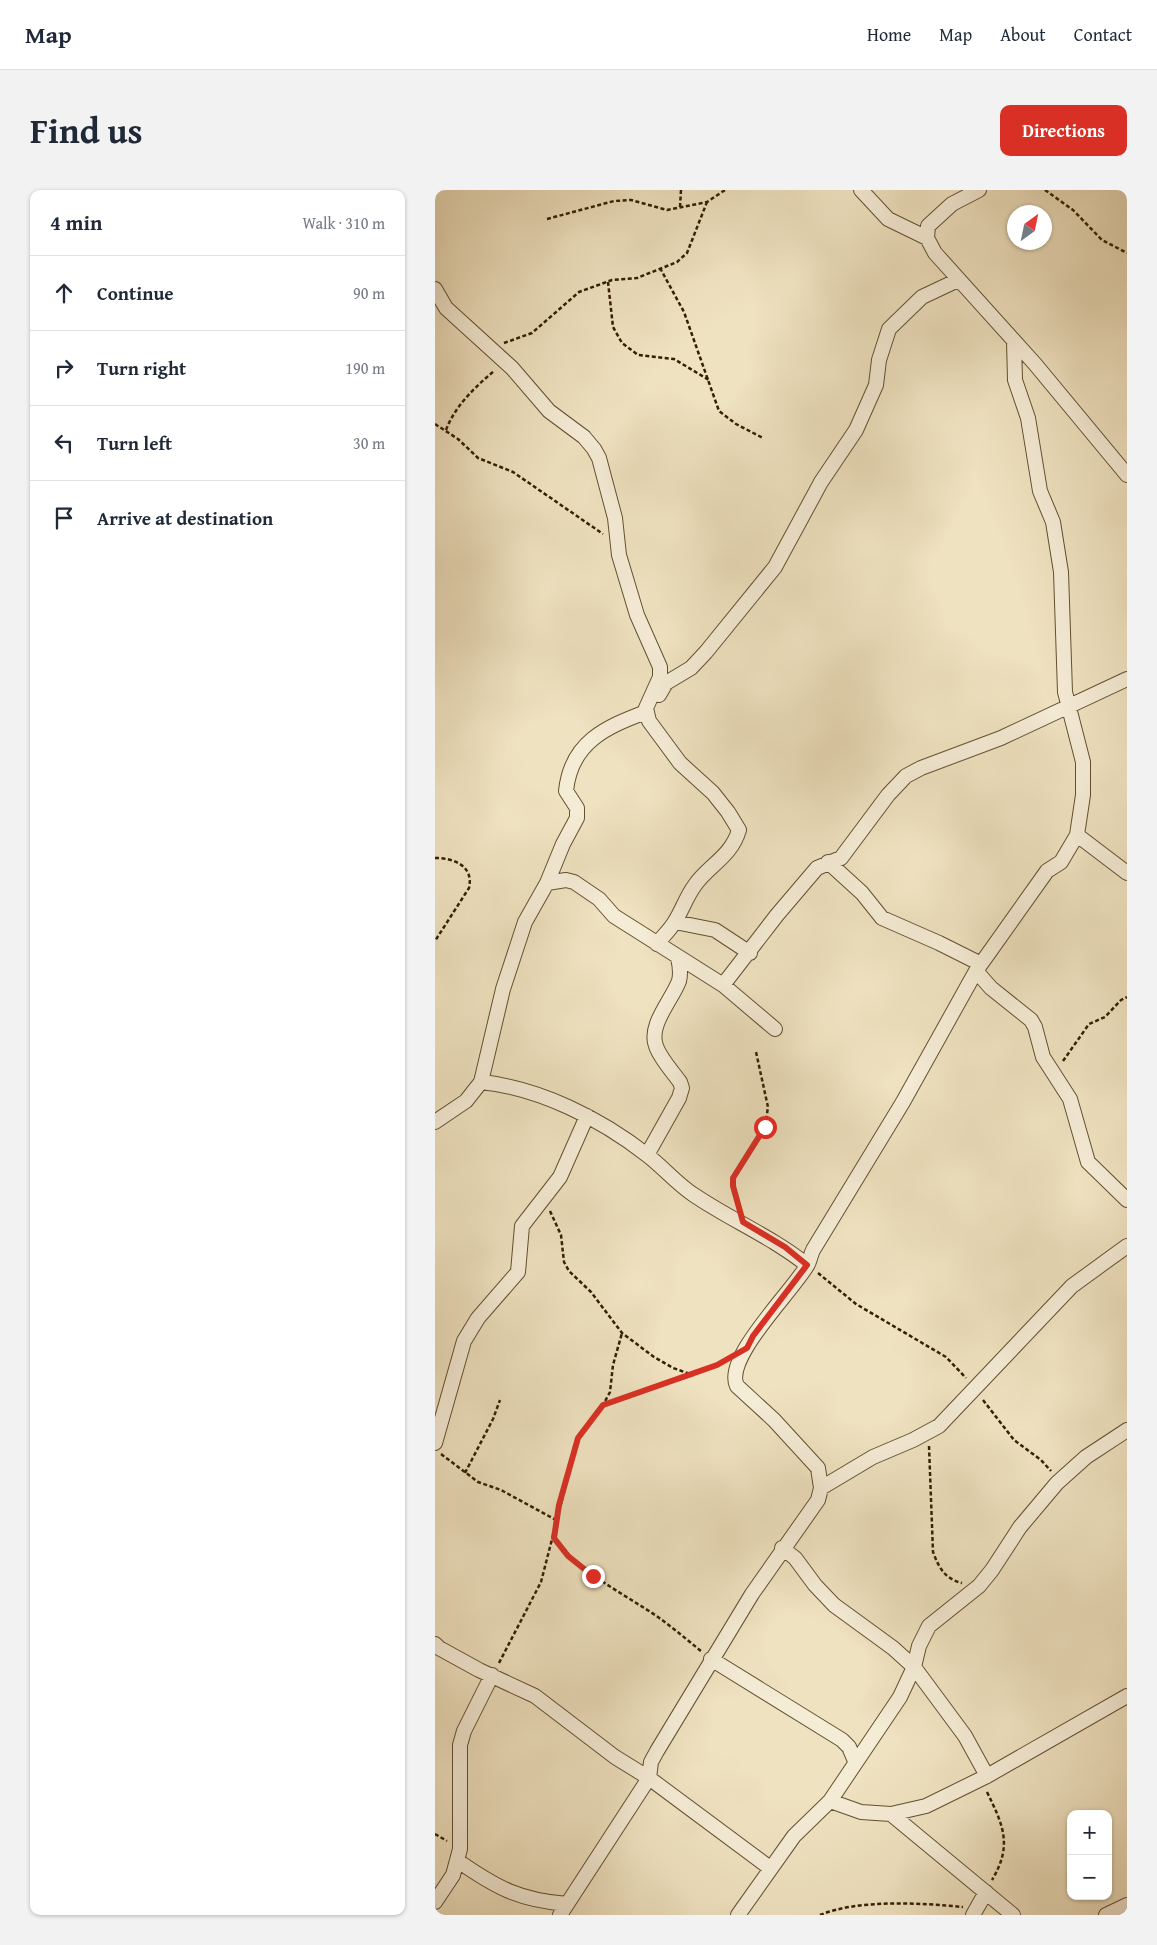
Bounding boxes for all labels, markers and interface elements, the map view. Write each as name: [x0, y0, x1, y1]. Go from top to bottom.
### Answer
text: Map: [25, 17, 72, 52]
text: Home: [867, 21, 911, 48]
text: Map: [939, 21, 972, 48]
text: About: [1000, 21, 1046, 48]
text: Contact: [1074, 21, 1132, 48]
text: Find us: [30, 105, 143, 156]
button: Directions: [1000, 105, 1127, 156]
north arrow: [1007, 205, 1052, 250]
text: 4 min: [50, 207, 102, 238]
text: Walk · 310 m: [302, 211, 385, 235]
icon: ahead: [50, 279, 78, 307]
text: Continue: [97, 279, 174, 307]
text: 90 m: [353, 281, 385, 305]
icon: right: [50, 354, 78, 382]
text: Turn right: [97, 354, 186, 382]
text: 190 m: [345, 356, 385, 380]
icon: left: [50, 429, 78, 457]
text: Turn left: [97, 429, 172, 457]
text: 30 m: [353, 431, 385, 455]
icon: arrive: [50, 504, 78, 532]
text: Arrive at destination: [97, 504, 273, 532]
route start: [754, 1116, 777, 1139]
route end: [582, 1565, 605, 1588]
map controls: [1067, 1810, 1112, 1900]
button: +: [1067, 1810, 1112, 1855]
button: −: [1067, 1855, 1112, 1900]

